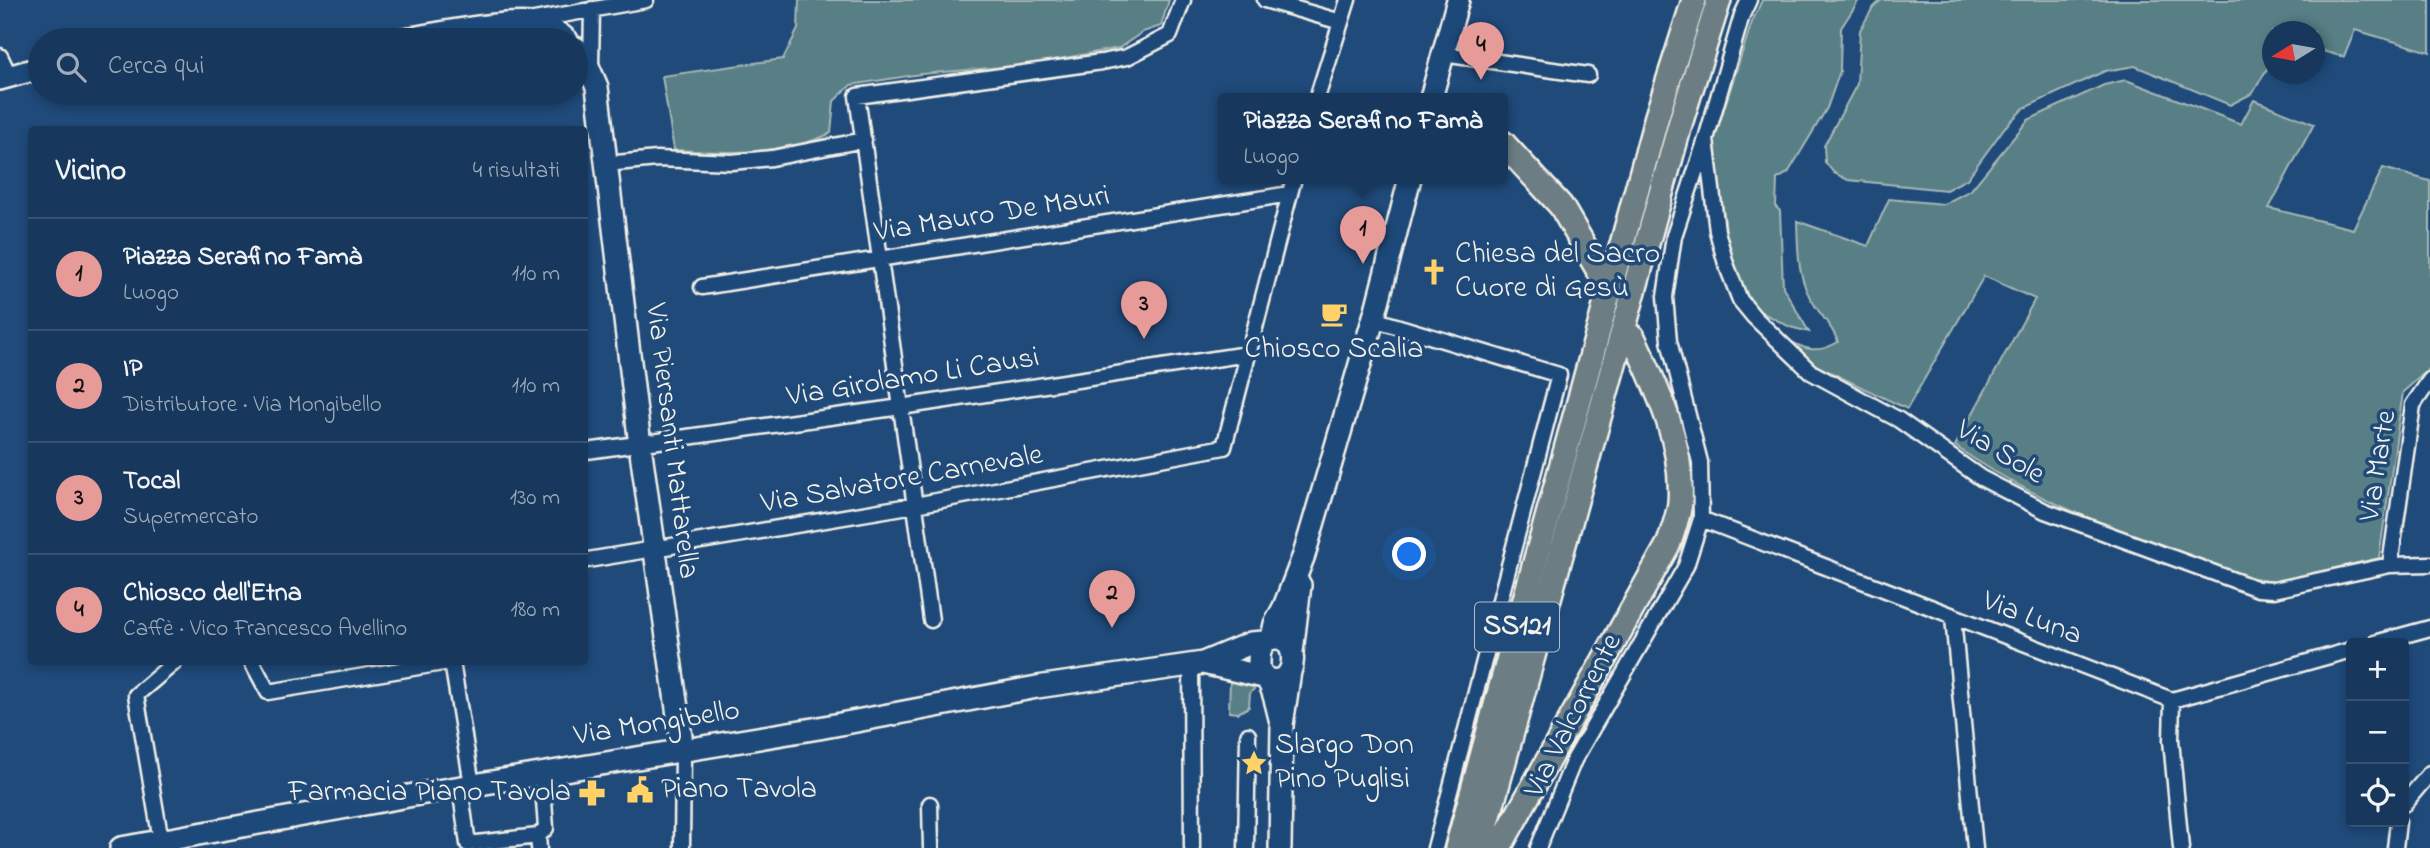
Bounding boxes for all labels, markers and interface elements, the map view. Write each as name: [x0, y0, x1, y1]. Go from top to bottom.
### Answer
north arrow: [2262, 21, 2325, 84]
pin: 4: [1458, 22, 1504, 80]
search box: [28, 28, 588, 105]
icon: search: [52, 48, 90, 86]
text: Cerca qui: [108, 48, 204, 86]
popup: [1218, 93, 1508, 184]
text: Piazza Serafino Famà: [1244, 103, 1482, 141]
text: Luogo: [1244, 141, 1299, 174]
text: Vicino: [56, 150, 126, 194]
text: 4 risultati: [473, 155, 560, 188]
street label: Via Mauro De Mauri: [870, 175, 1113, 255]
pin: 1: [1340, 206, 1386, 264]
place label: Chiesa del Sacro Cuore di Gesù: [1455, 233, 1660, 311]
text: Piazza Serafino Famà: [123, 239, 362, 277]
church icon: Chiesa del Sacro Cuore di Gesù: [1419, 257, 1449, 287]
text: 1: [75, 258, 83, 291]
text: 110 m: [512, 258, 560, 291]
text: Luogo: [123, 277, 179, 310]
pin: 3: [1121, 281, 1167, 339]
cafe icon: Chiosco Scalia: [1319, 299, 1349, 329]
street label: Via Piersanti Mattarella: [632, 300, 710, 581]
place label: Chiosco Scalia: [1245, 328, 1423, 372]
street label: Via Girolamo Li Causi: [783, 336, 1042, 420]
text: IP: [123, 351, 143, 389]
text: 2: [73, 370, 85, 403]
text: 110 m: [512, 370, 560, 403]
text: Distributore · Via Mongibello: [123, 389, 382, 422]
street label: Via Marte: [2348, 407, 2410, 526]
street label: Via Sole: [1946, 409, 2053, 497]
street label: Via Salvatore Carnevale: [757, 433, 1047, 527]
text: Tocal: [123, 463, 180, 501]
text: 3: [74, 482, 84, 515]
text: 130 m: [510, 482, 560, 515]
text: Supermercato: [123, 501, 258, 534]
your location: [1392, 537, 1426, 571]
pin: 2: [1089, 570, 1135, 628]
text: Chiosco dell'Etna: [123, 575, 302, 613]
street label: Via Luna: [1975, 579, 2088, 658]
text: 4: [74, 594, 84, 627]
text: 180 m: [511, 594, 560, 627]
road number: SS121: [1475, 602, 1559, 652]
text: Caffè · Vico Francesco Avellino: [123, 613, 407, 646]
street label: Via Valcorrente: [1513, 626, 1635, 807]
map controls: [2346, 638, 2409, 827]
button: +: [2346, 638, 2409, 701]
street label: Via Mongibello: [570, 689, 743, 759]
button: −: [2346, 701, 2409, 764]
place label: Slargo Don Pino Puglisi: [1275, 724, 1414, 802]
place icon: Slargo Don Pino Puglisi: [1239, 748, 1269, 778]
button: locate: [2346, 764, 2409, 827]
place label: Piano Tavola: [661, 768, 817, 812]
place label: Farmacia Piano Tavola: [287, 771, 571, 815]
public building icon: Piano Tavola: [625, 775, 655, 805]
pharmacy icon: Farmacia Piano Tavola: [577, 778, 607, 808]

